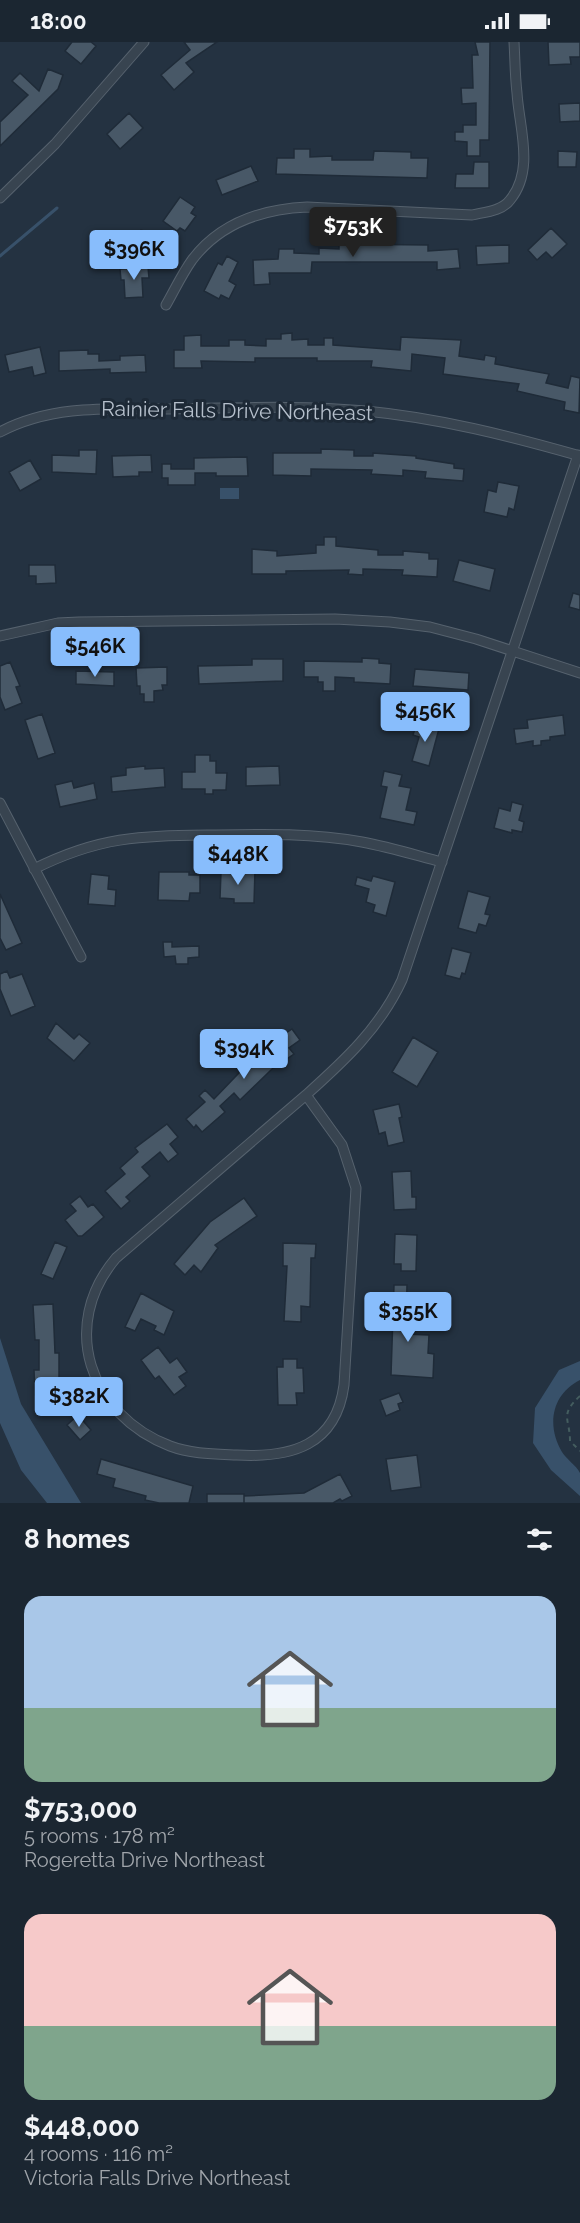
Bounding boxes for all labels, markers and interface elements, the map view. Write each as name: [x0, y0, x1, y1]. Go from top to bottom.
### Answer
text: 18:00: [30, 8, 87, 34]
pin: $753K: [311, 207, 395, 258]
text: $753K: [323, 214, 383, 238]
pin: $396K: [92, 230, 176, 281]
text: $396K: [103, 237, 165, 261]
street label: Rainier Falls Drive Northeast: [101, 396, 373, 425]
pin: $546K: [53, 627, 137, 678]
text: $546K: [65, 634, 125, 658]
pin: $456K: [383, 692, 467, 743]
text: $456K: [395, 699, 455, 723]
pin: $448K: [196, 835, 280, 886]
text: $448K: [208, 842, 268, 866]
pin: $394K: [202, 1029, 286, 1080]
text: $394K: [214, 1036, 274, 1060]
pin: $355K: [366, 1292, 450, 1343]
text: $355K: [378, 1299, 438, 1323]
pin: $382K: [37, 1377, 121, 1428]
text: $382K: [49, 1384, 109, 1408]
icon: filters: [523, 1523, 556, 1556]
text: 8 homes: [24, 1524, 130, 1554]
icon: home: [236, 1635, 344, 1743]
text: $753,000: [24, 1794, 138, 1824]
text: 5 rooms · 178 m²: [24, 1824, 175, 1848]
text: Rogeretta Drive Northeast: [24, 1848, 265, 1872]
icon: home: [236, 1953, 344, 2061]
text: $448,000: [24, 2112, 140, 2142]
text: 4 rooms · 116 m²: [24, 2142, 173, 2166]
text: Victoria Falls Drive Northeast: [24, 2166, 290, 2190]

